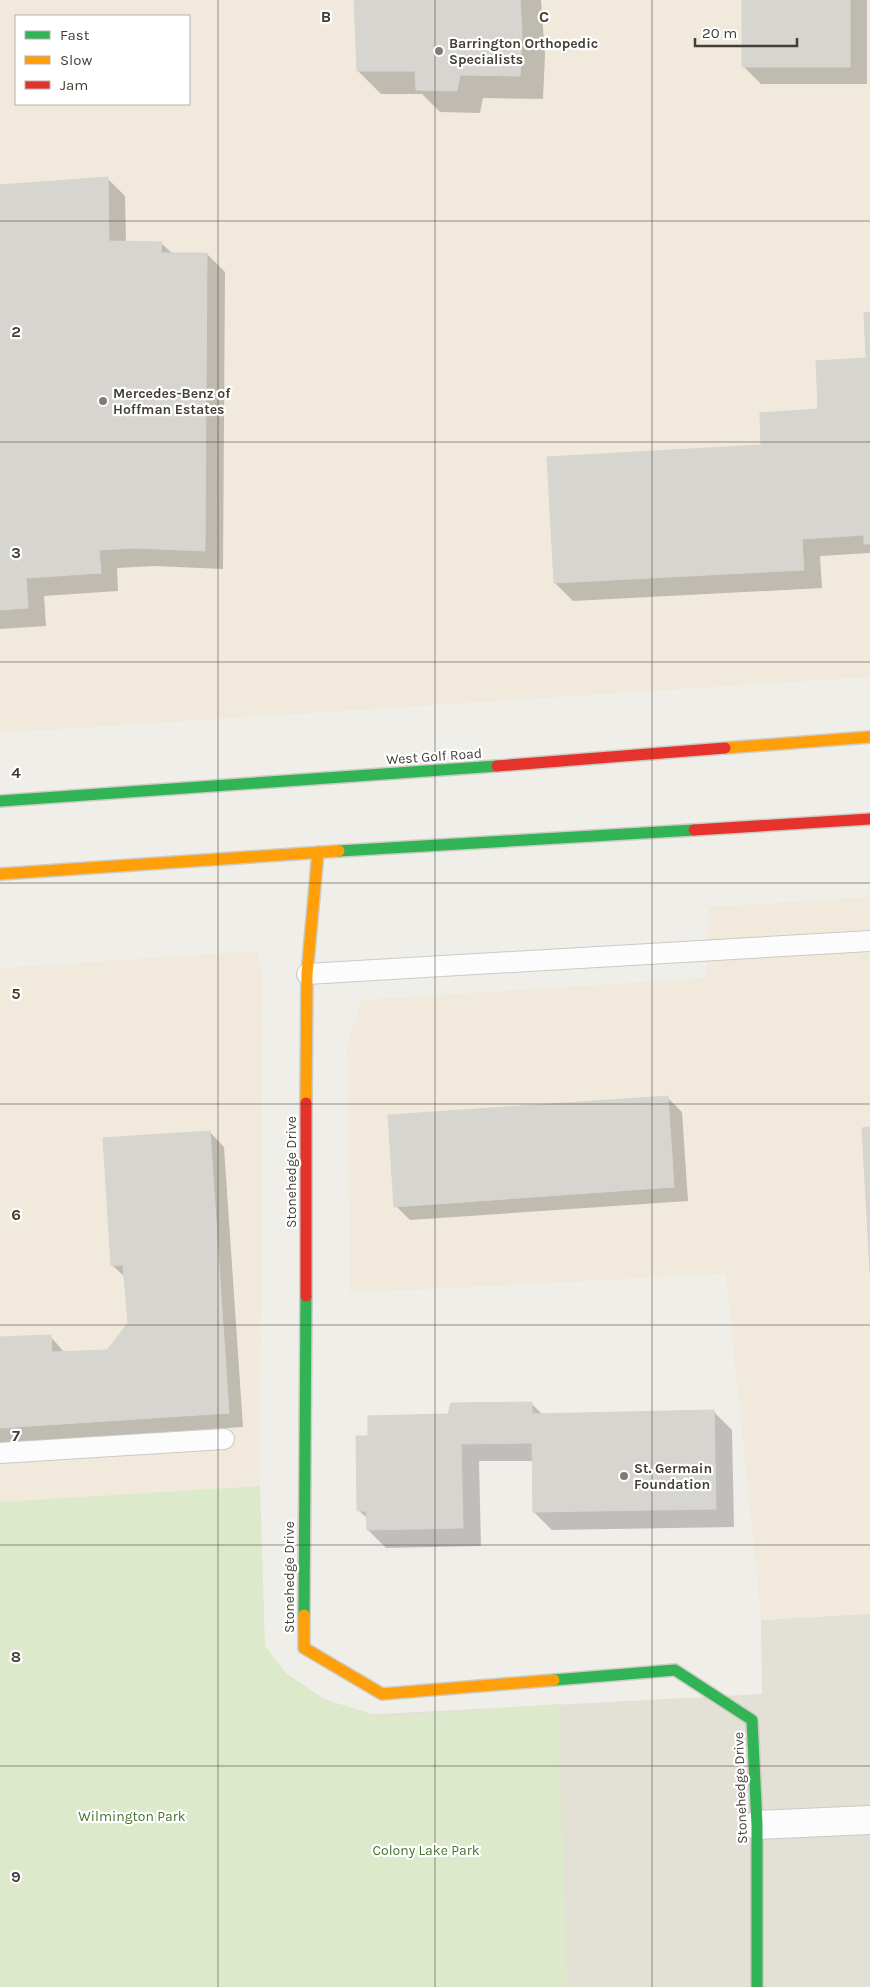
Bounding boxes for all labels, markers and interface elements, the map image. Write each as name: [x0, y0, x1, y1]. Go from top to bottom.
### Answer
text: B: [321, 7, 331, 26]
text: C: [539, 7, 549, 26]
legend: [15, 15, 190, 105]
scale bar: [695, 15, 798, 47]
text: 20 m: [702, 24, 737, 42]
text: Fast: [60, 26, 90, 44]
place label: Barrington Orthopedic Specialists: [449, 35, 598, 68]
marker: Barrington Orthopedic Specialists: [433, 45, 445, 57]
text: Slow: [60, 51, 92, 69]
text: Jam: [60, 76, 88, 94]
text: 2: [11, 322, 21, 341]
place label: Mercedes-Benz of Hoffman Estates: [113, 385, 231, 418]
marker: Mercedes-Benz of Hoffman Estates: [97, 395, 109, 407]
text: 3: [11, 543, 21, 562]
street label: West Golf Road: [385, 745, 483, 768]
text: 4: [11, 763, 21, 782]
text: 5: [11, 984, 21, 1003]
street label: Stonehedge Drive: [283, 1116, 300, 1228]
text: 6: [11, 1205, 21, 1224]
text: 7: [12, 1426, 20, 1445]
place label: St. Germain Foundation: [634, 1460, 712, 1493]
marker: St. Germain Foundation: [618, 1470, 630, 1482]
street label: Stonehedge Drive: [281, 1521, 298, 1633]
text: 8: [11, 1647, 21, 1666]
street label: Stonehedge Drive: [730, 1732, 751, 1844]
park label: Wilmington Park: [78, 1808, 186, 1825]
park label: Colony Lake Park: [372, 1842, 480, 1859]
text: 9: [11, 1867, 21, 1886]

